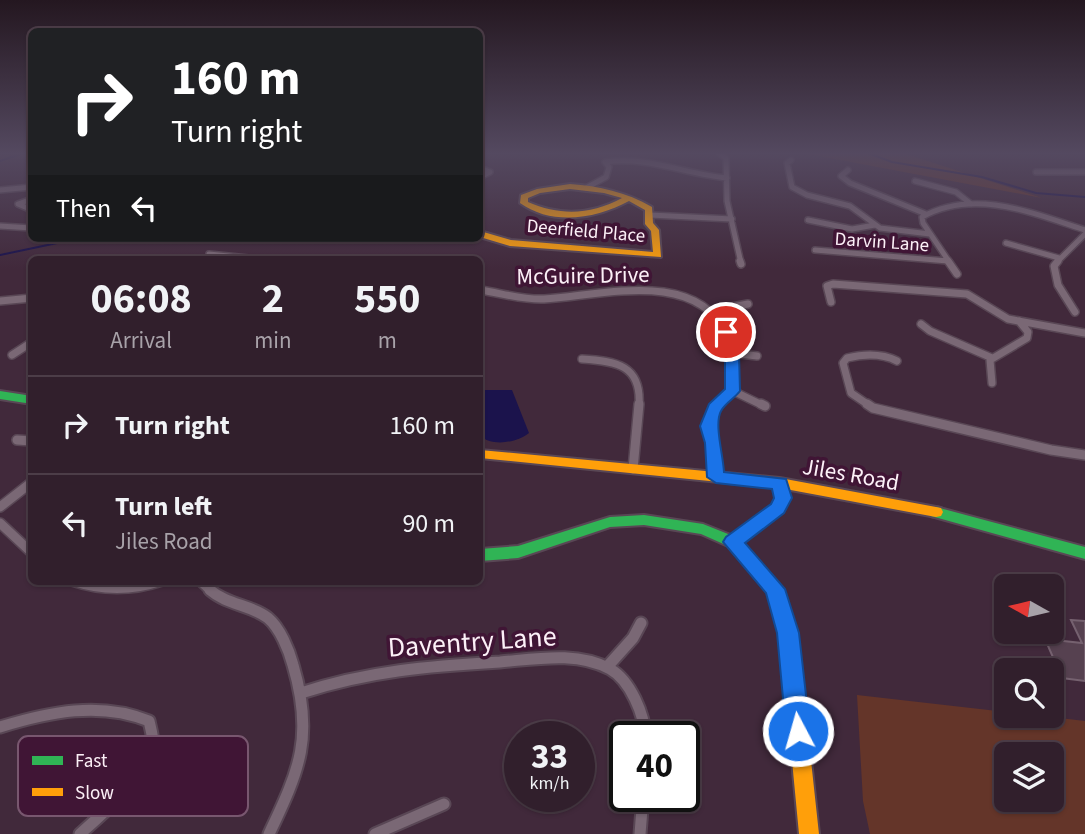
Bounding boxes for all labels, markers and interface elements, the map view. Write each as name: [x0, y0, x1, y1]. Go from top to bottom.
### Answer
text: 160 m: [171, 44, 300, 114]
icon: right: [56, 56, 147, 147]
text: Turn right: [171, 109, 302, 155]
icon: left: [125, 189, 163, 227]
text: Then: [56, 190, 111, 227]
street label: Deerfield Place: [526, 213, 646, 250]
street label: Darvin Lane: [834, 226, 930, 259]
street label: McGuire Drive: [516, 258, 650, 293]
text: 06:08: [90, 269, 192, 329]
text: 2: [262, 269, 284, 329]
text: 550: [354, 269, 421, 329]
pin: [696, 302, 756, 362]
icon: arrive: [707, 313, 745, 351]
text: Arrival: [110, 324, 172, 357]
text: min: [254, 324, 292, 357]
text: m: [378, 324, 397, 357]
icon: right: [56, 406, 94, 444]
text: Turn right: [115, 407, 230, 444]
text: 160 m: [389, 407, 455, 444]
street label: Jiles Road: [800, 450, 902, 499]
text: Turn left: [115, 488, 212, 525]
icon: left: [56, 504, 94, 542]
text: 90 m: [402, 505, 455, 542]
text: Jiles Road: [115, 525, 213, 558]
north arrow: [994, 574, 1064, 644]
map controls: [994, 574, 1064, 812]
street label: Daventry Lane: [386, 616, 558, 668]
button: search: [994, 658, 1064, 728]
position arrow: [761, 694, 835, 768]
speed limit sign: 40: [609, 721, 700, 812]
text: 33: [531, 732, 568, 782]
legend: [18, 736, 248, 816]
button: layers: [994, 742, 1064, 812]
text: Fast: [75, 748, 108, 775]
text: km/h: [530, 771, 569, 796]
text: Slow: [75, 780, 114, 807]

